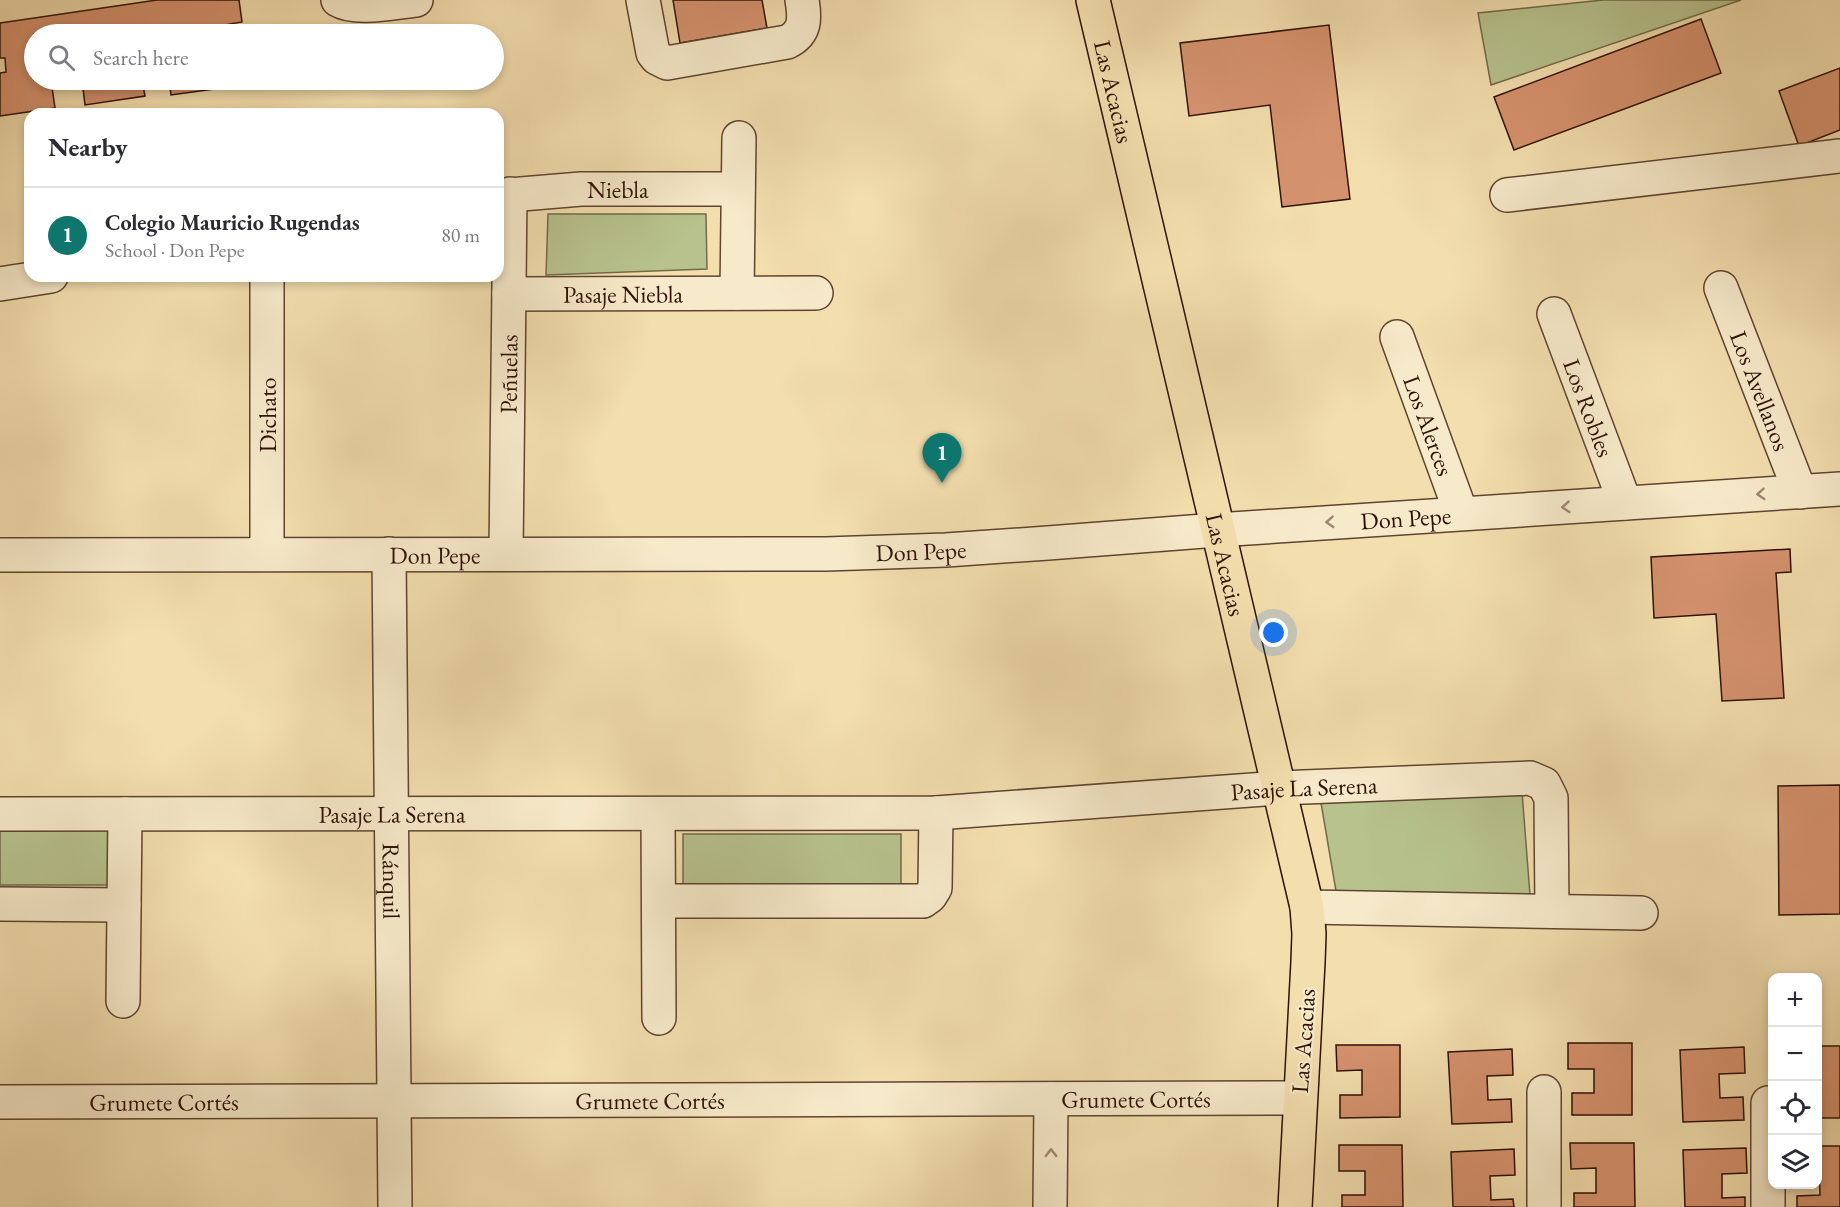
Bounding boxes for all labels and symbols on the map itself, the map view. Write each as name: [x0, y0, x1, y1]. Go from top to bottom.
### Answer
street label: Las Acacias: [1087, 37, 1142, 146]
street label: Niebla: [587, 174, 649, 205]
street label: Pasaje Niebla: [563, 278, 683, 309]
street label: Los Avellanos: [1723, 326, 1798, 455]
street label: Peñuelas: [492, 334, 524, 414]
street label: Los Robles: [1557, 354, 1622, 461]
street label: Los Alerces: [1397, 371, 1462, 480]
street label: Dichato: [252, 377, 283, 453]
pin: 1: [922, 434, 962, 483]
one-way arrow: [1756, 487, 1765, 500]
street label: Don Pepe: [1359, 499, 1452, 536]
one-way arrow: [1562, 500, 1571, 513]
street label: Las Acacias: [1199, 510, 1253, 619]
one-way arrow: [1325, 516, 1334, 529]
street label: Don Pepe: [875, 533, 967, 568]
street label: Don Pepe: [390, 539, 480, 570]
your location: [1259, 618, 1288, 647]
street label: Pasaje La Serena: [1230, 769, 1379, 807]
street label: Pasaje La Serena: [318, 798, 466, 829]
street label: Ránquil: [376, 843, 408, 919]
street label: Las Acacias: [1284, 988, 1322, 1094]
street label: Grumete Cortés: [1061, 1083, 1211, 1114]
street label: Grumete Cortés: [575, 1084, 725, 1116]
street label: Grumete Cortés: [89, 1086, 239, 1117]
one-way arrow: [1045, 1148, 1057, 1157]

